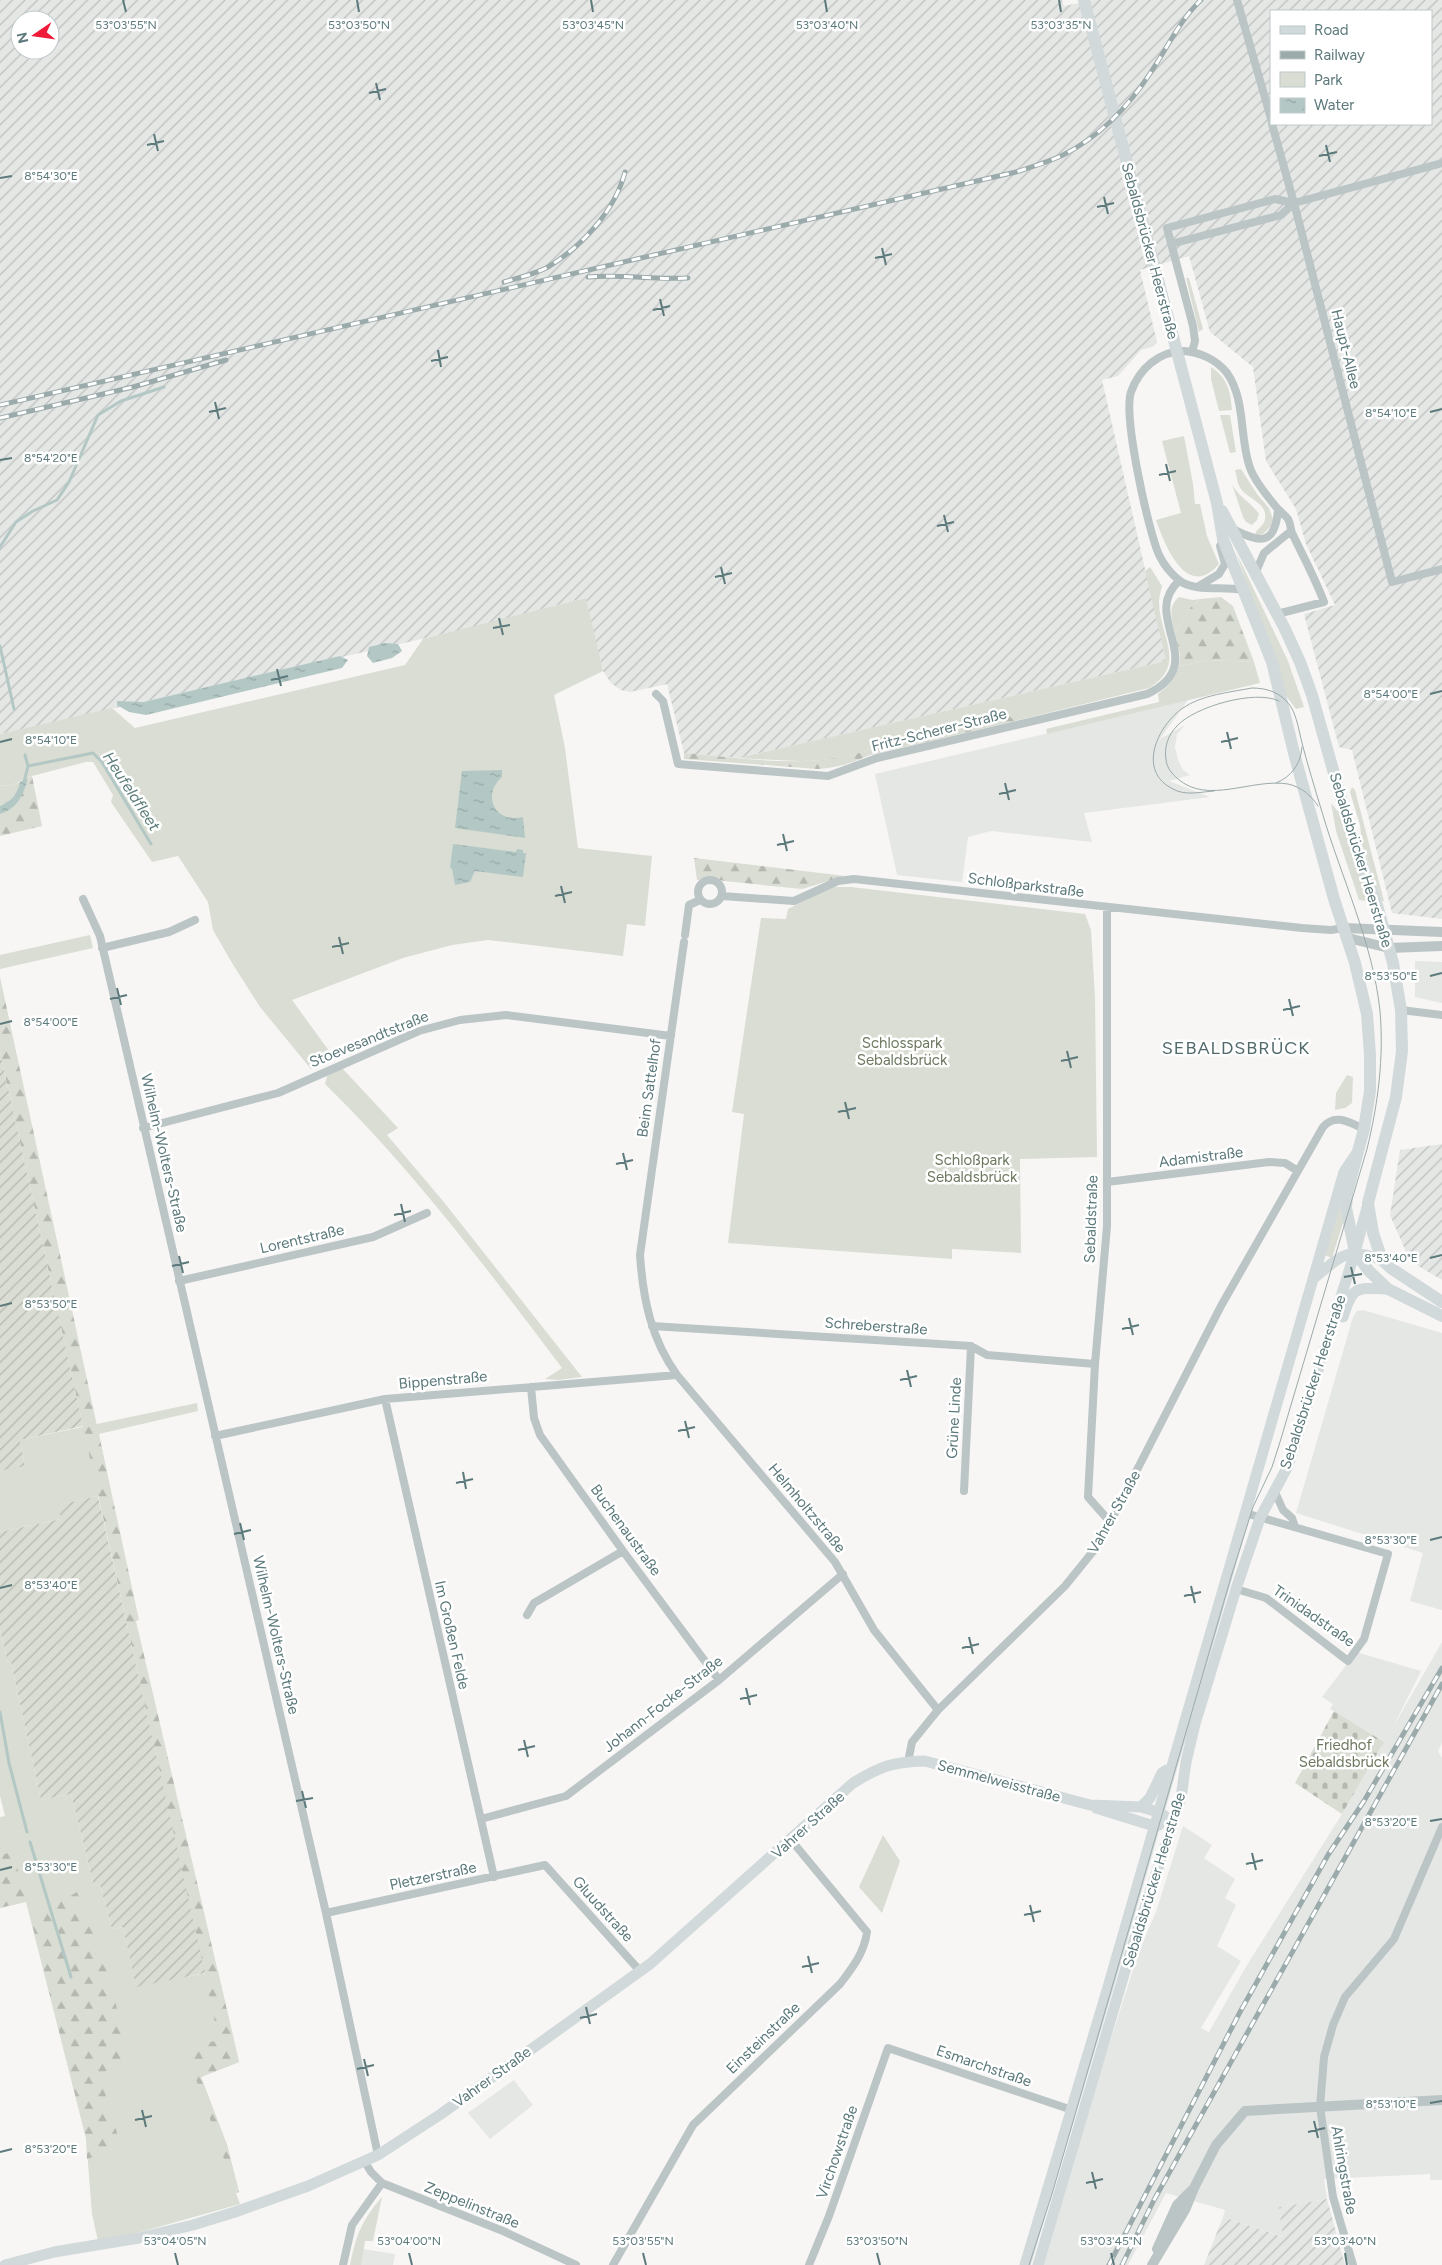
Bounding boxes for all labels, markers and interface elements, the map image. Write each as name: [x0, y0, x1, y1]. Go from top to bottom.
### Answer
north arrow: [10, 10, 60, 60]
legend: [1270, 10, 1432, 125]
text: 53°03'55"N: [95, 18, 157, 32]
text: 53°03'50"N: [328, 18, 390, 32]
text: 53°03'45"N: [562, 18, 624, 32]
text: 53°03'40"N: [796, 18, 858, 32]
text: 53°03'35"N: [1030, 18, 1092, 32]
text: Road: [1314, 21, 1349, 39]
text: N: [13, 31, 32, 45]
text: Railway: [1314, 46, 1365, 64]
text: Park: [1314, 71, 1343, 89]
text: Water: [1314, 96, 1354, 114]
street label: Sebaldsbrücker Heerstraße: [1118, 161, 1182, 341]
text: 8°54'30"E: [24, 169, 78, 183]
street label: Haupt-Allee: [1327, 307, 1365, 391]
text: 8°54'10"E: [1365, 406, 1417, 420]
text: 8°54'20"E: [24, 451, 78, 465]
text: 8°54'00"E: [1364, 687, 1418, 701]
street label: Fritz-Scherer-Straße: [870, 705, 1008, 755]
text: 8°54'10"E: [25, 733, 77, 747]
water label: Heufeldfleet: [99, 748, 165, 835]
street label: Sebaldsbrücker Heerstraße: [1326, 770, 1396, 950]
street label: Schloßparkstraße: [967, 869, 1085, 901]
text: 8°53'50"E: [1364, 969, 1418, 983]
street label: Stoevesandtstraße: [307, 1007, 431, 1071]
text: 8°54'00"E: [24, 1015, 78, 1029]
park label: Schlosspark Sebaldsbrück: [857, 1034, 948, 1069]
street label: Beim Sattelhof: [633, 1037, 665, 1139]
district label: SEBALDSBRÜCK: [1162, 1037, 1310, 1059]
street label: Wilhelm-Wolters-Straße: [137, 1072, 191, 1234]
street label: Adamistraße: [1158, 1143, 1244, 1171]
park label: Schloßpark Sebaldsbrück: [927, 1151, 1018, 1186]
street label: Sebaldstraße: [1080, 1175, 1102, 1263]
street label: Lorentstraße: [258, 1221, 346, 1257]
text: 8°53'40"E: [1364, 1251, 1418, 1265]
street label: Sebaldsbrücker Heerstraße: [1276, 1293, 1350, 1471]
text: 8°53'50"E: [24, 1297, 78, 1311]
street label: Schreberstraße: [824, 1313, 928, 1339]
street label: Bippenstraße: [398, 1367, 488, 1393]
street label: Grüne Linde: [943, 1377, 965, 1459]
street label: Helmholtzstraße: [764, 1460, 850, 1556]
street label: Vahrer Straße: [1084, 1467, 1144, 1557]
street label: Buchenaustraße: [587, 1481, 665, 1579]
text: 8°53'30"E: [1365, 1533, 1417, 1547]
street label: Wilhelm-Wolters-Straße: [249, 1554, 303, 1716]
text: 8°53'40"E: [24, 1578, 78, 1592]
street label: Im Großen Felde: [431, 1579, 473, 1691]
street label: Trinidadstraße: [1270, 1581, 1358, 1651]
street label: Johann-Focke-Straße: [600, 1652, 726, 1756]
park label: Friedhof Sebaldsbrück: [1299, 1736, 1390, 1771]
street label: Semmelweisstraße: [935, 1756, 1063, 1806]
street label: Vahrer Straße: [768, 1787, 848, 1863]
street label: Sebaldsbrücker Heerstraße: [1119, 1790, 1189, 1970]
text: 8°53'20"E: [1365, 1815, 1417, 1829]
street label: Pletzerstraße: [388, 1858, 478, 1894]
text: 8°53'30"E: [25, 1860, 77, 1874]
street label: Gluudstraße: [569, 1872, 637, 1946]
street label: Einsteinstraße: [722, 1998, 804, 2078]
street label: Esmarchstraße: [934, 2041, 1034, 2091]
street label: Vahrer Straße: [449, 2043, 535, 2111]
text: 8°53'10"E: [1365, 2097, 1417, 2111]
street label: Virchowstraße: [813, 2103, 861, 2201]
street label: Ahlringstraße: [1327, 2124, 1361, 2216]
text: 8°53'20"E: [25, 2142, 77, 2156]
street label: Zeppelinstraße: [422, 2178, 522, 2232]
text: 53°04'05"N: [143, 2234, 207, 2248]
text: 53°04'00"N: [377, 2234, 441, 2248]
text: 53°03'55"N: [612, 2234, 674, 2248]
text: 53°03'50"N: [846, 2234, 908, 2248]
text: 53°03'45"N: [1080, 2234, 1142, 2248]
text: 53°03'40"N: [1314, 2234, 1376, 2248]

